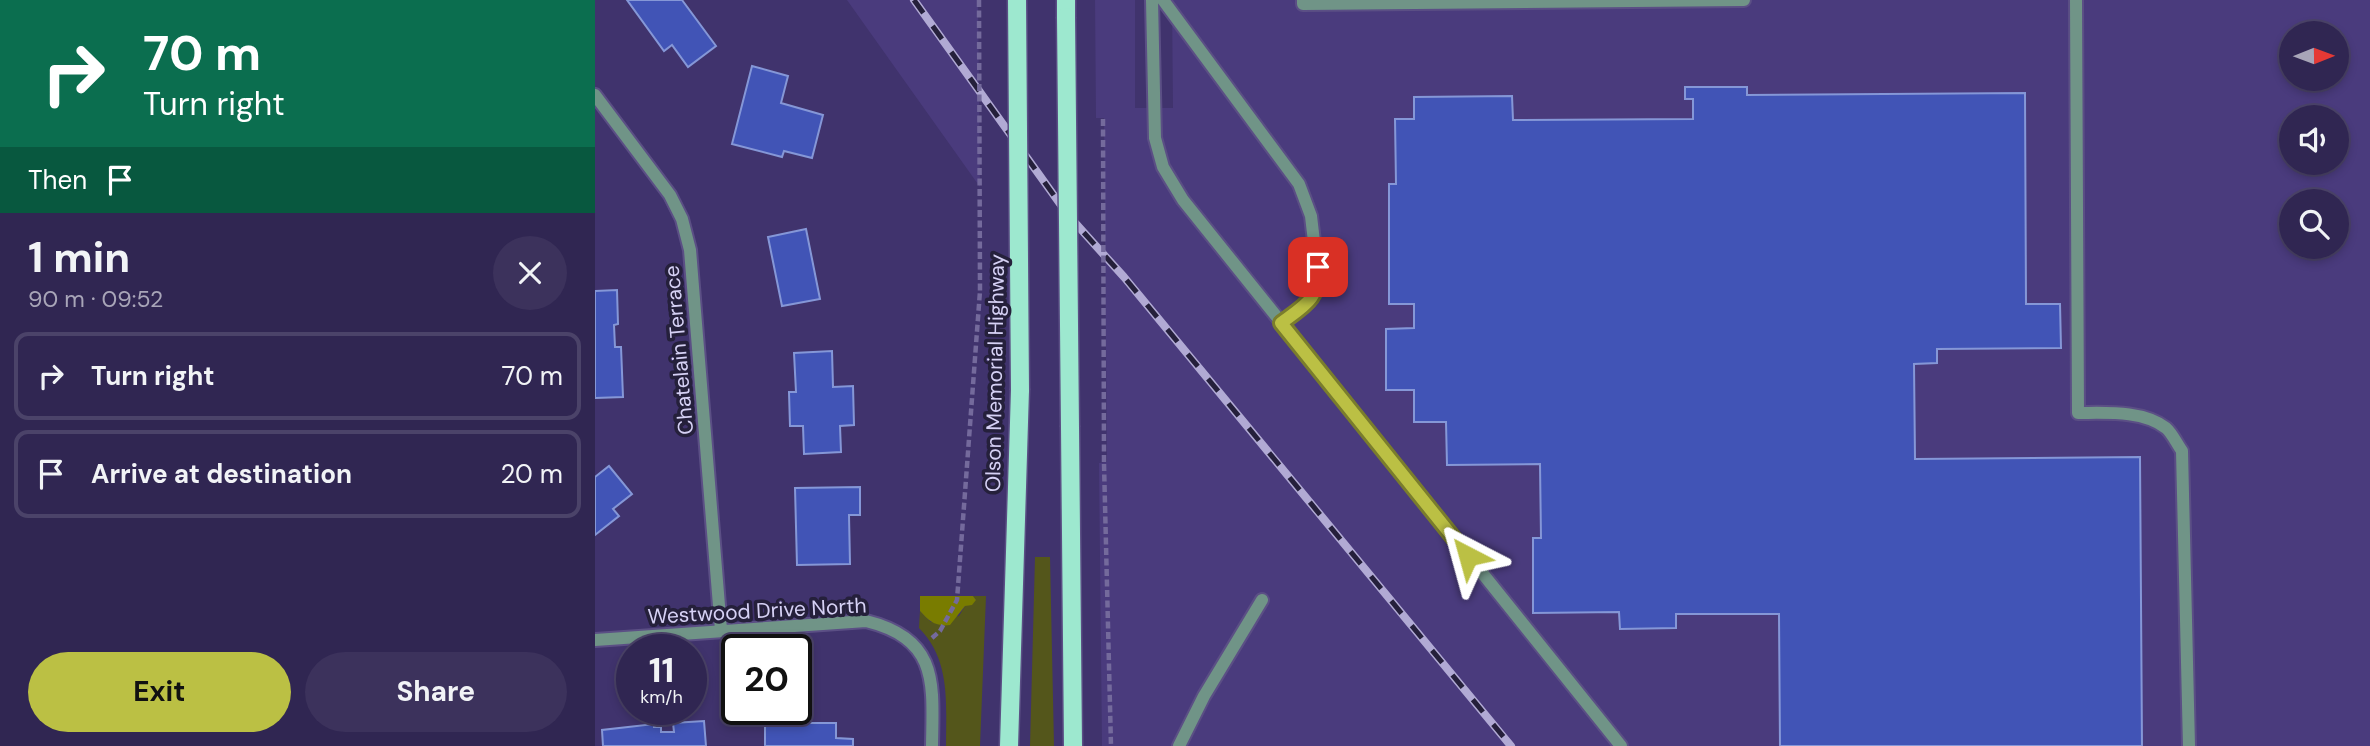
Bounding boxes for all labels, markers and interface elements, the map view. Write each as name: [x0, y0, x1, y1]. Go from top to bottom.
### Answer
text: 70 m: [143, 21, 261, 85]
north arrow: [2279, 21, 2349, 91]
map controls: [2279, 21, 2349, 259]
icon: right: [28, 28, 119, 119]
text: Turn right: [143, 83, 285, 125]
button: sound: [2279, 105, 2349, 175]
icon: arrive: [101, 161, 139, 199]
text: Then: [28, 163, 87, 197]
button: search: [2279, 189, 2349, 259]
text: 1 min: [28, 230, 130, 285]
button: close: [493, 236, 567, 310]
pin: [1288, 237, 1348, 297]
icon: arrive: [1299, 248, 1337, 286]
street label: Olson Memorial Highway: [979, 253, 1011, 492]
street label: Chatelain Terrace: [658, 264, 700, 436]
text: 90 m · 09:52: [28, 284, 163, 314]
icon: right: [32, 357, 70, 395]
text: Turn right: [91, 359, 215, 393]
text: 70 m: [502, 359, 563, 393]
icon: arrive: [32, 455, 70, 493]
text: Arrive at destination: [91, 457, 352, 491]
text: 20 m: [500, 457, 563, 491]
position arrow: [1431, 519, 1505, 593]
street label: Westwood Drive North: [647, 591, 867, 631]
speed limit sign: 20: [721, 634, 812, 725]
text: 11: [649, 647, 674, 693]
button: Exit: [28, 652, 291, 732]
button: Share: [305, 652, 567, 732]
text: km/h: [640, 685, 683, 709]

